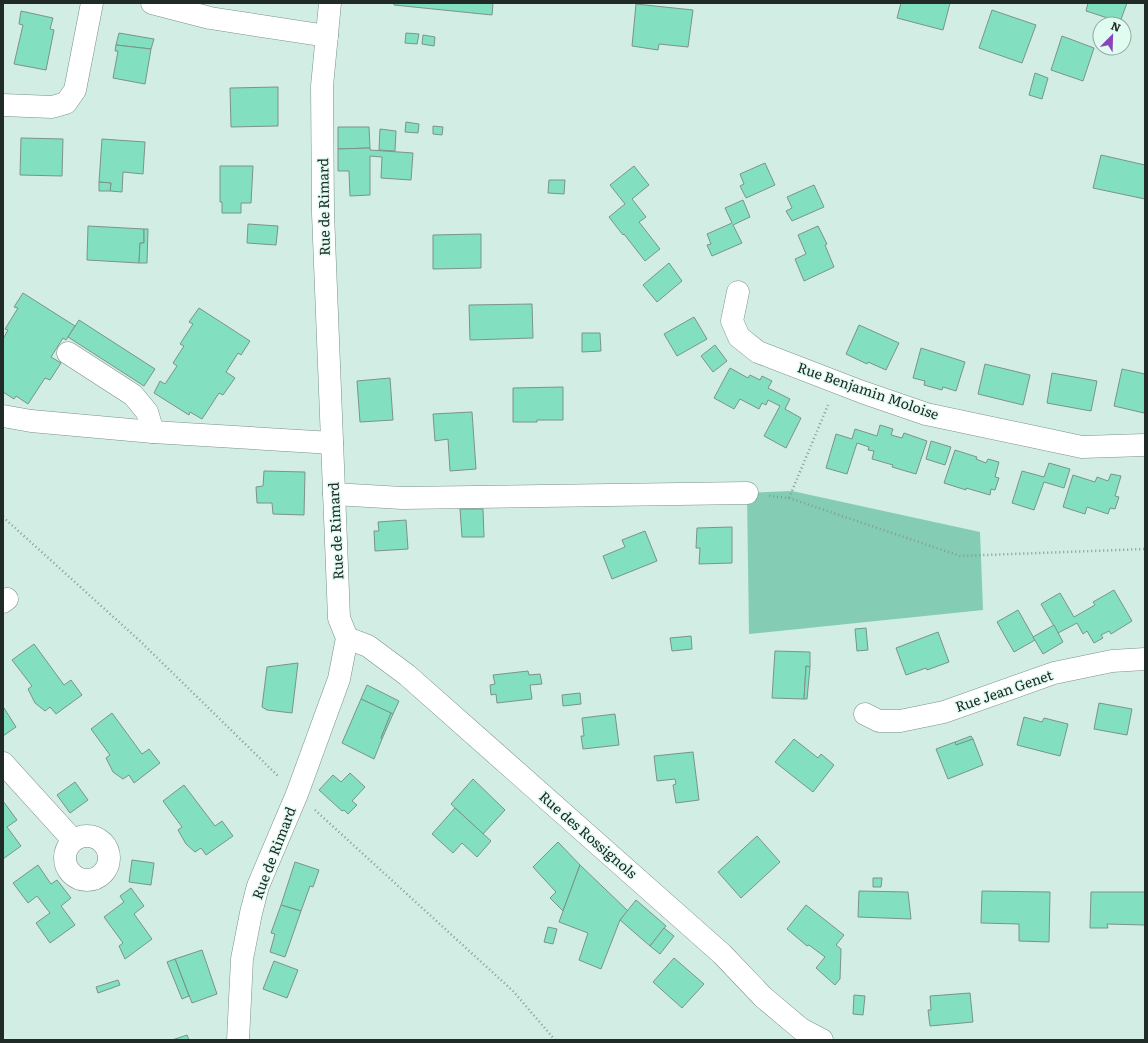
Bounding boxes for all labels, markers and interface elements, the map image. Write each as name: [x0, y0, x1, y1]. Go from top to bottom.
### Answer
north arrow: [1092, 16, 1132, 56]
text: N: [1109, 17, 1124, 35]
street label: Rue de Rimard: [312, 158, 334, 256]
street label: Rue Benjamin Moloise: [795, 356, 942, 424]
street label: Rue de Rimard: [322, 481, 348, 580]
street label: Rue Jean Genet: [952, 664, 1055, 716]
street label: Rue des Rossignols: [535, 786, 642, 883]
street label: Rue de Rimard: [246, 803, 300, 902]

